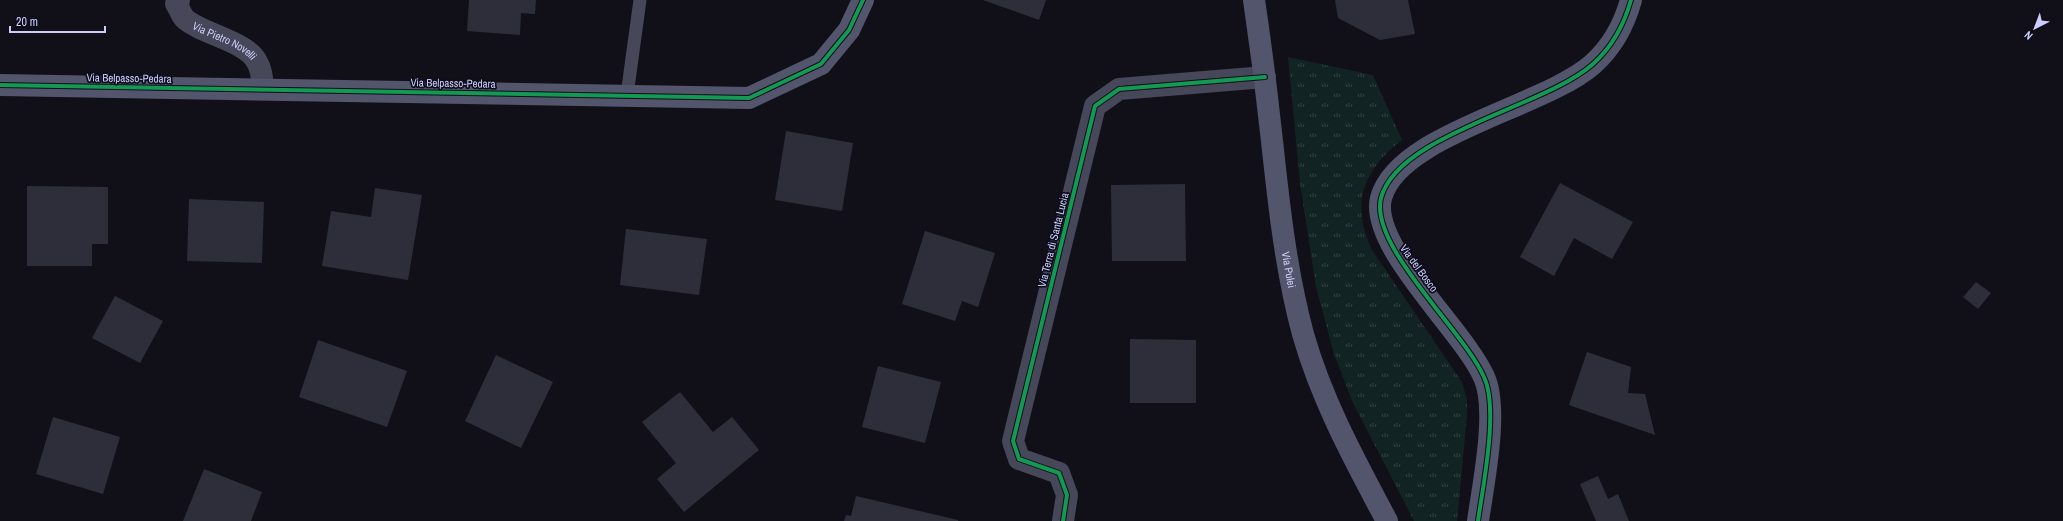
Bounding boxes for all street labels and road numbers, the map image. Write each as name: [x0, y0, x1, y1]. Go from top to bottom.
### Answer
street label: Via Pietro Novelli: [190, 19, 260, 63]
street label: Via Belpasso-Pedara: [86, 70, 172, 86]
street label: Via Belpasso-Pedara: [410, 75, 496, 91]
street label: Via Terra di Santa Lucia: [1034, 191, 1072, 289]
street label: Via del Bosco: [1397, 241, 1441, 295]
street label: Via Pulei: [1279, 251, 1299, 289]

